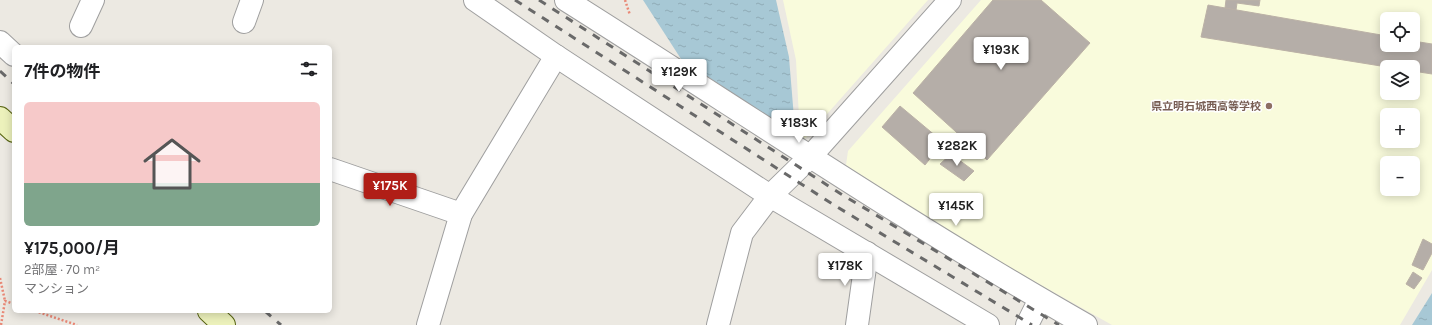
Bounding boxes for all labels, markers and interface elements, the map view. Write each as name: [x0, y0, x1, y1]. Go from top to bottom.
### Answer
map controls: [1380, 12, 1420, 196]
button: locate: [1380, 12, 1420, 52]
pin: ¥193K: [973, 37, 1029, 71]
text: ¥193K: [983, 42, 1019, 57]
icon: filters: [298, 58, 320, 80]
pin: ¥129K: [651, 59, 707, 93]
button: layers: [1380, 60, 1420, 100]
text: 7件の物件: [24, 61, 100, 81]
text: ¥129K: [661, 64, 697, 79]
place label: 県立明石城西高等学校: [1151, 100, 1261, 113]
marker: 県立明石城西高等学校: [1264, 101, 1274, 111]
button: +: [1380, 108, 1420, 148]
pin: ¥183K: [771, 110, 827, 144]
text: ¥183K: [780, 115, 818, 130]
icon: home: [136, 128, 208, 200]
pin: ¥282K: [929, 133, 985, 167]
text: ¥282K: [937, 138, 977, 153]
button: −: [1380, 156, 1420, 196]
pin: ¥175K: [362, 173, 418, 207]
text: ¥175K: [373, 178, 407, 193]
pin: ¥145K: [928, 193, 984, 227]
text: ¥145K: [938, 198, 974, 213]
text: ¥175,000/月: [24, 238, 120, 258]
pin: ¥178K: [817, 253, 873, 287]
text: ¥178K: [827, 258, 863, 273]
text: 2部屋 · 70 m²: [24, 262, 100, 277]
text: マンション: [24, 281, 89, 296]

